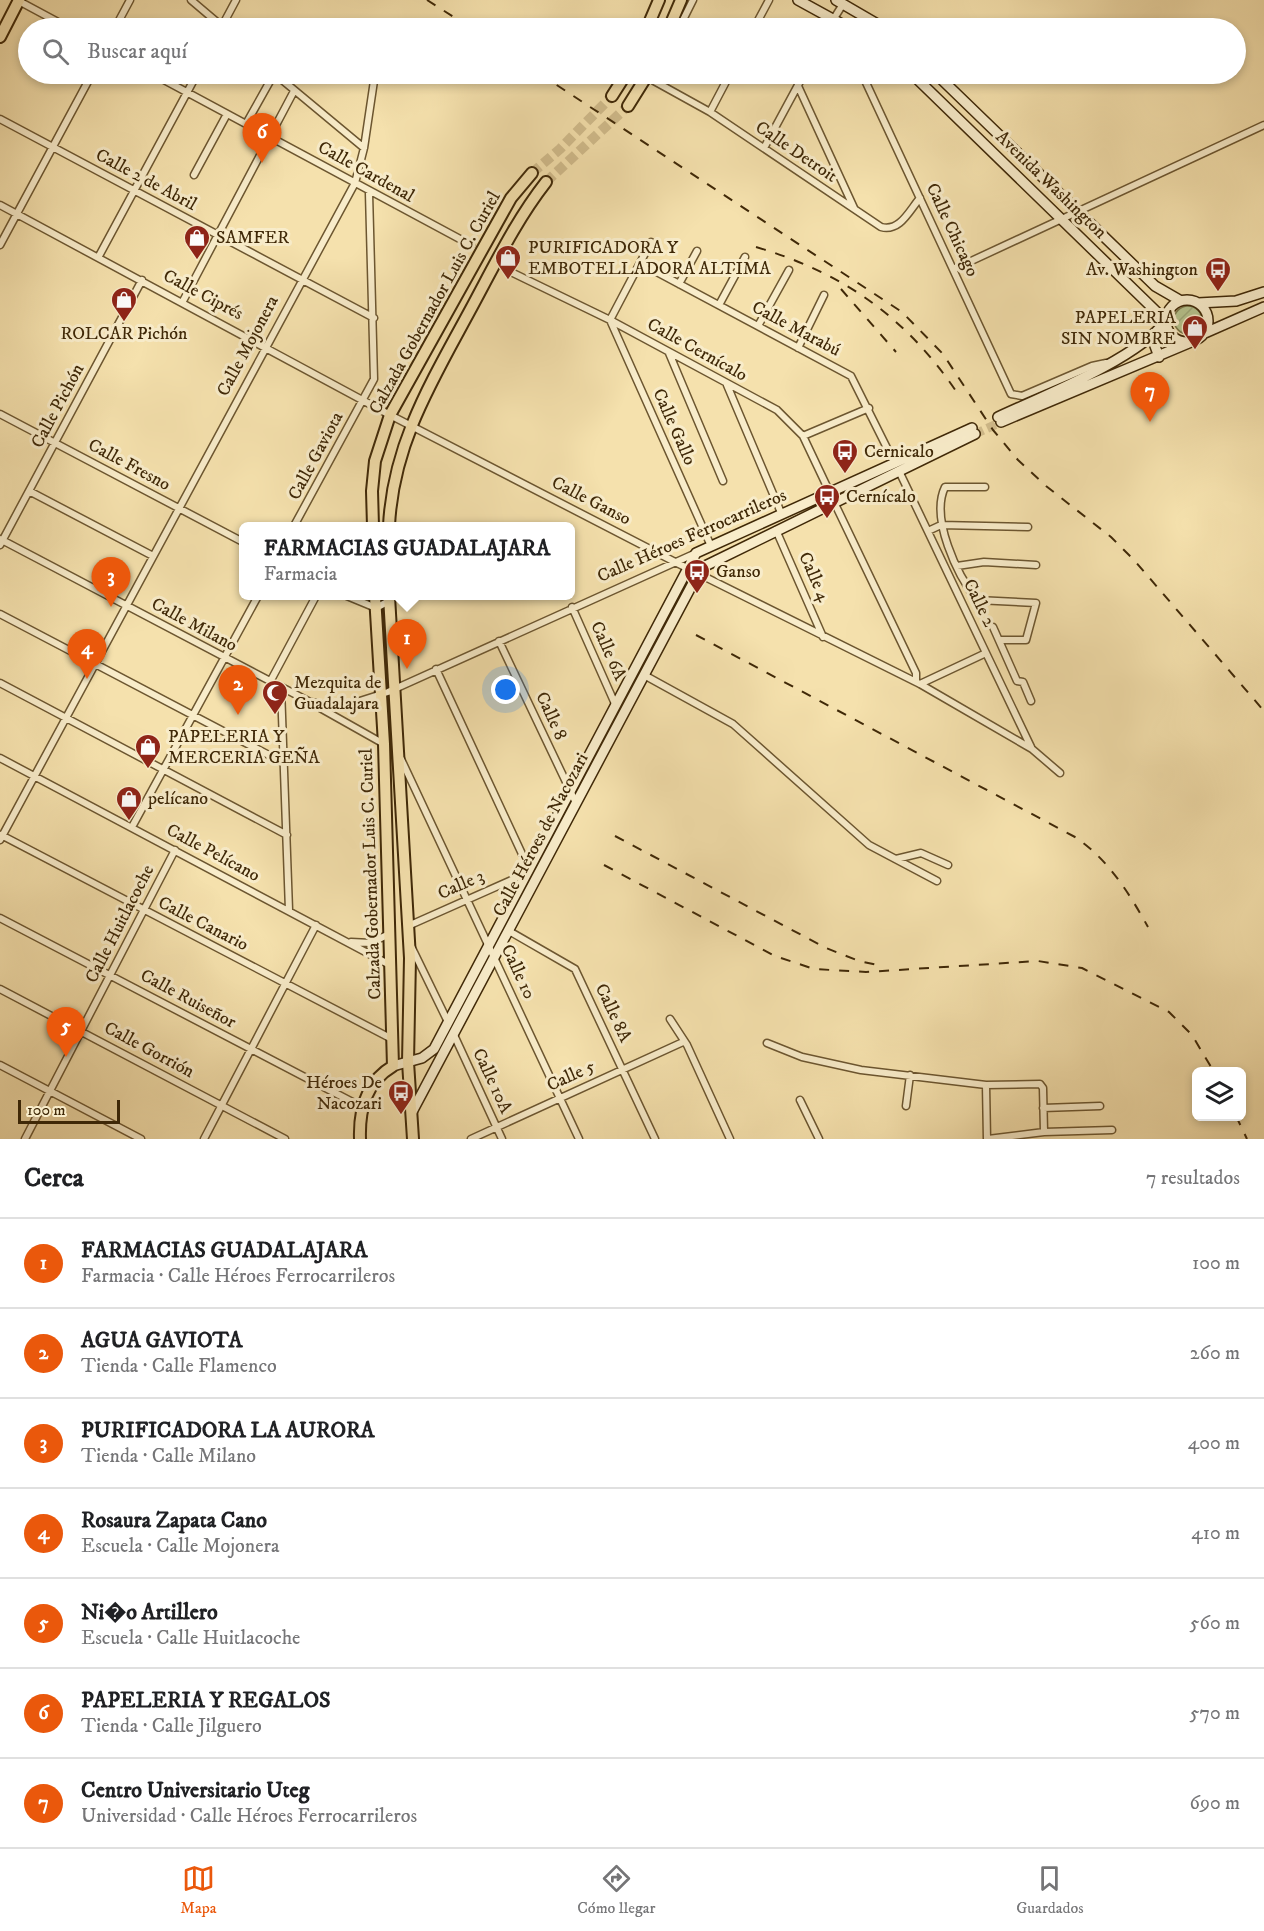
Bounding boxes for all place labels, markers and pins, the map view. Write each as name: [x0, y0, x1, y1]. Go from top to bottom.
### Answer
pin: 6: [242, 114, 282, 163]
shop icon: SAMFER: [182, 223, 212, 261]
place label: SAMFER: [216, 227, 289, 249]
place label: PURIFICADORA Y EMBOTELLADORA ALTIMA: [528, 237, 771, 280]
shop icon: PURIFICADORA Y EMBOTELLADORA ALTIMA: [493, 243, 523, 281]
bus stop icon: Av. Washington: [1203, 255, 1233, 293]
place label: Av. Washington: [1086, 259, 1199, 281]
shop icon: ROLCAR Pichón: [109, 285, 139, 323]
place label: PAPELERIA SIN NOMBRE: [1061, 307, 1177, 350]
shop icon: PAPELERIA SIN NOMBRE: [1180, 313, 1210, 351]
place label: ROLCAR Pichón: [60, 323, 188, 345]
pin: 7: [1130, 372, 1170, 422]
bus stop icon: Cernicalo: [830, 437, 860, 475]
place label: Cernicalo: [864, 441, 934, 463]
bus stop icon: Cernícalo: [812, 482, 842, 520]
place label: Cernícalo: [846, 486, 916, 508]
bus stop icon: Ganso: [682, 557, 712, 595]
pin: 3: [92, 558, 130, 607]
place label: Ganso: [716, 561, 761, 583]
pin: 1: [388, 620, 426, 669]
pin: 4: [68, 630, 106, 679]
pin: 2: [218, 666, 258, 715]
place label: Mezquita de Guadalajara: [294, 672, 381, 715]
mosque icon: Mezquita de Guadalajara: [260, 678, 290, 716]
place label: PAPELERIA Y MERCERIA GEÑA: [168, 726, 320, 769]
shop icon: PAPELERIA Y MERCERIA GEÑA: [133, 732, 163, 770]
shop icon: pelícano: [114, 784, 144, 822]
place label: pelícano: [147, 788, 208, 810]
pin: 5: [46, 1008, 86, 1057]
place label: Héroes De Nacozari: [306, 1072, 382, 1115]
bus stop icon: Héroes De Nacozari: [386, 1078, 416, 1116]

